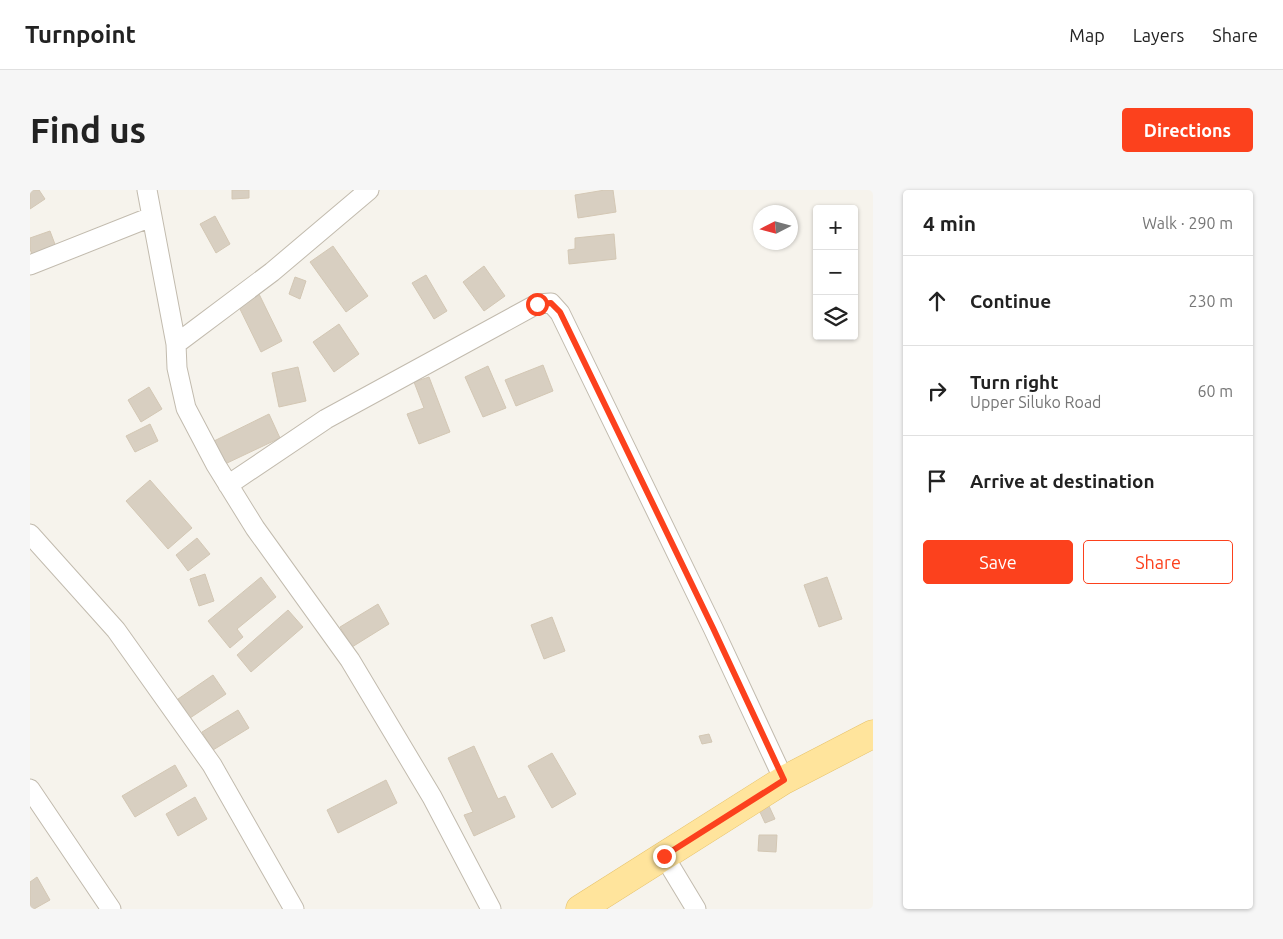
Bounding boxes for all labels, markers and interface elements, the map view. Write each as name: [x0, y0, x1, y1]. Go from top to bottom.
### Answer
text: Turnpoint: [25, 21, 136, 48]
text: Map: [1069, 25, 1105, 45]
text: Layers: [1133, 25, 1184, 45]
text: Share: [1212, 25, 1258, 45]
button: Directions: [1122, 108, 1253, 152]
text: Find us: [30, 110, 146, 150]
north arrow: [753, 205, 798, 250]
map controls: [813, 205, 858, 340]
button: +: [813, 205, 858, 250]
text: 4 min: [923, 211, 976, 235]
text: Walk · 290 m: [1142, 214, 1233, 232]
button: −: [813, 250, 858, 295]
icon: ahead: [923, 287, 951, 315]
text: Continue: [970, 290, 1051, 312]
text: 230 m: [1188, 292, 1233, 310]
route start: [526, 293, 549, 316]
button: layers: [813, 295, 858, 340]
text: Turn right: [970, 371, 1058, 393]
icon: right: [923, 377, 951, 405]
text: 60 m: [1197, 382, 1233, 400]
text: Upper Siluko Road: [970, 393, 1101, 411]
icon: arrive: [923, 467, 951, 495]
text: Arrive at destination: [970, 470, 1155, 492]
button: Save: [923, 540, 1073, 584]
button: Share: [1083, 540, 1233, 584]
route end: [653, 845, 676, 868]

